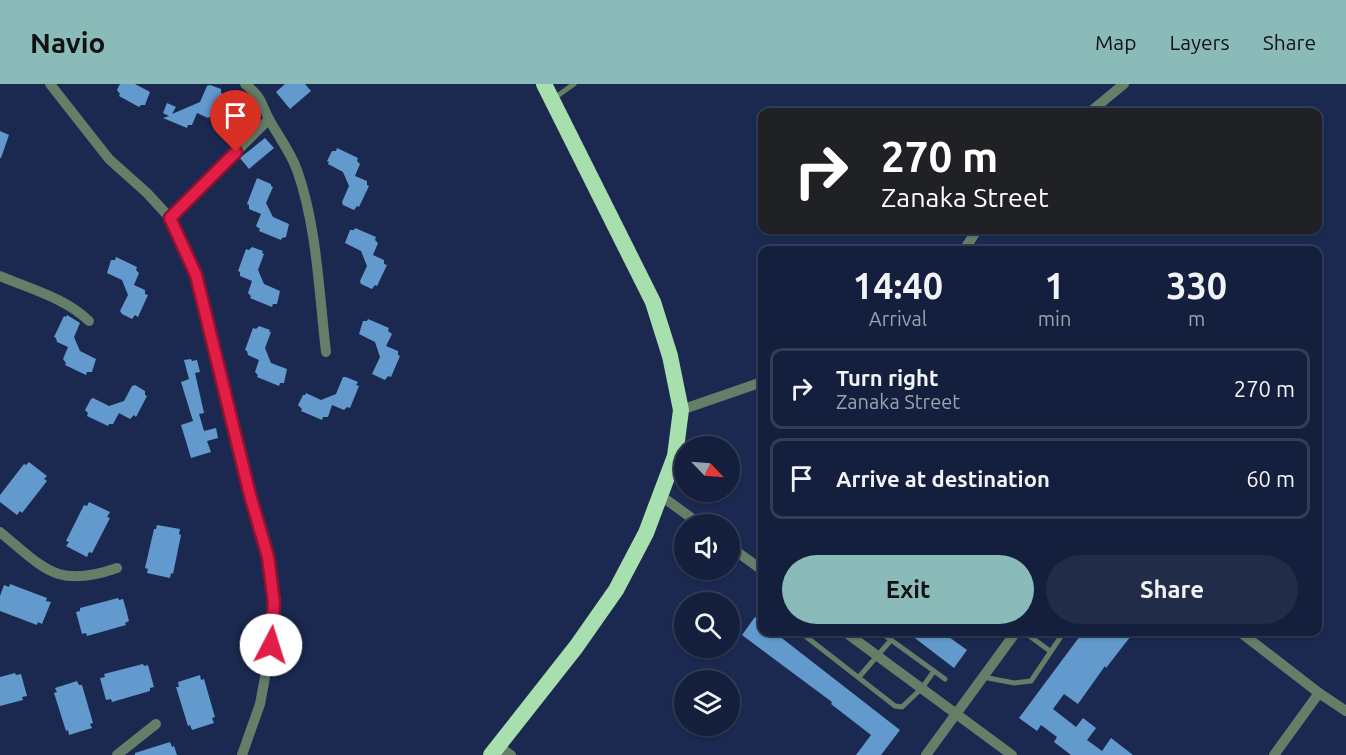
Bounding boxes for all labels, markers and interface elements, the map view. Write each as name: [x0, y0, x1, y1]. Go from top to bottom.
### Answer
text: Navio: [30, 27, 105, 58]
text: Map: [1095, 30, 1136, 54]
text: Layers: [1169, 30, 1230, 54]
text: Share: [1263, 30, 1316, 54]
pin: [210, 90, 261, 152]
icon: arrive: [219, 99, 252, 132]
icon: right: [782, 132, 860, 210]
text: 270 m: [881, 133, 998, 180]
text: Zanaka Street: [881, 182, 1049, 212]
text: 14:40: [853, 265, 943, 306]
text: 1: [1044, 265, 1065, 306]
text: 330: [1166, 265, 1227, 306]
text: Arrival: [869, 307, 927, 330]
text: min: [1038, 307, 1071, 330]
text: m: [1188, 307, 1205, 330]
text: Turn right: [836, 365, 938, 390]
icon: right: [785, 372, 818, 405]
text: 270 m: [1234, 376, 1295, 401]
text: Zanaka Street: [836, 390, 960, 413]
north arrow: [674, 436, 740, 502]
map controls: [674, 436, 740, 736]
icon: arrive: [785, 462, 818, 495]
text: Arrive at destination: [836, 466, 1050, 491]
text: 60 m: [1246, 466, 1295, 491]
button: sound: [674, 514, 740, 580]
button: Exit: [782, 555, 1034, 624]
button: Share: [1046, 555, 1298, 624]
button: search: [674, 592, 740, 658]
position arrow: [239, 613, 303, 677]
button: layers: [674, 670, 740, 736]

